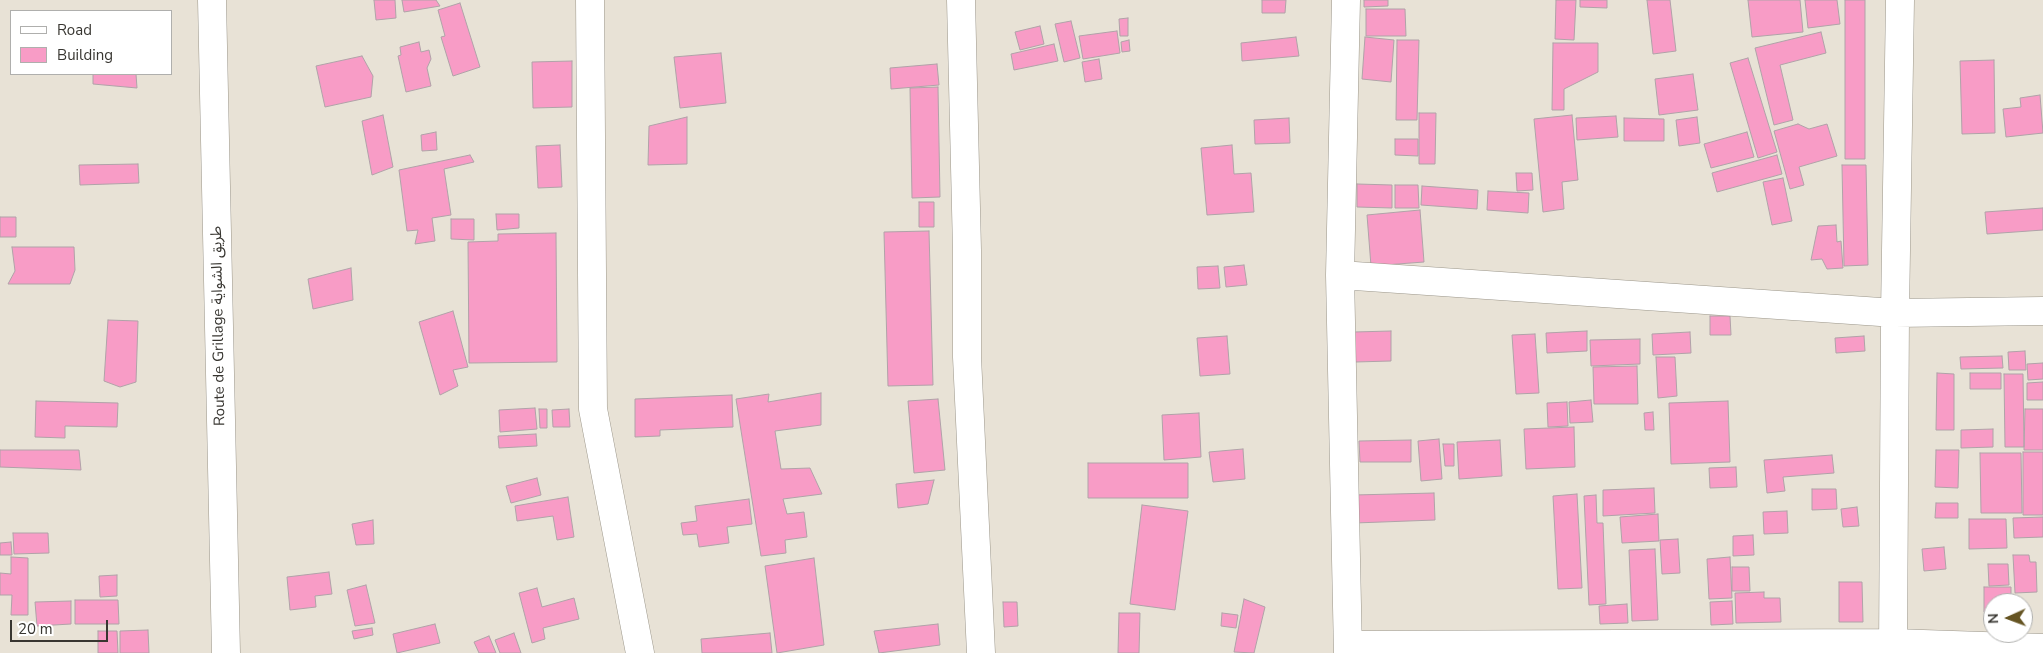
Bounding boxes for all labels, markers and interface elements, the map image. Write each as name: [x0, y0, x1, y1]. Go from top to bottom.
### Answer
legend: [10, 10, 172, 75]
text: Road: [57, 20, 92, 40]
text: Building: [57, 45, 113, 65]
street label: Route de Grillage طريق الشواية: [208, 226, 230, 426]
north arrow: [1983, 593, 2033, 643]
scale bar: [12, 610, 110, 642]
text: N: [1984, 613, 2003, 624]
text: 20 m: [18, 619, 53, 639]

